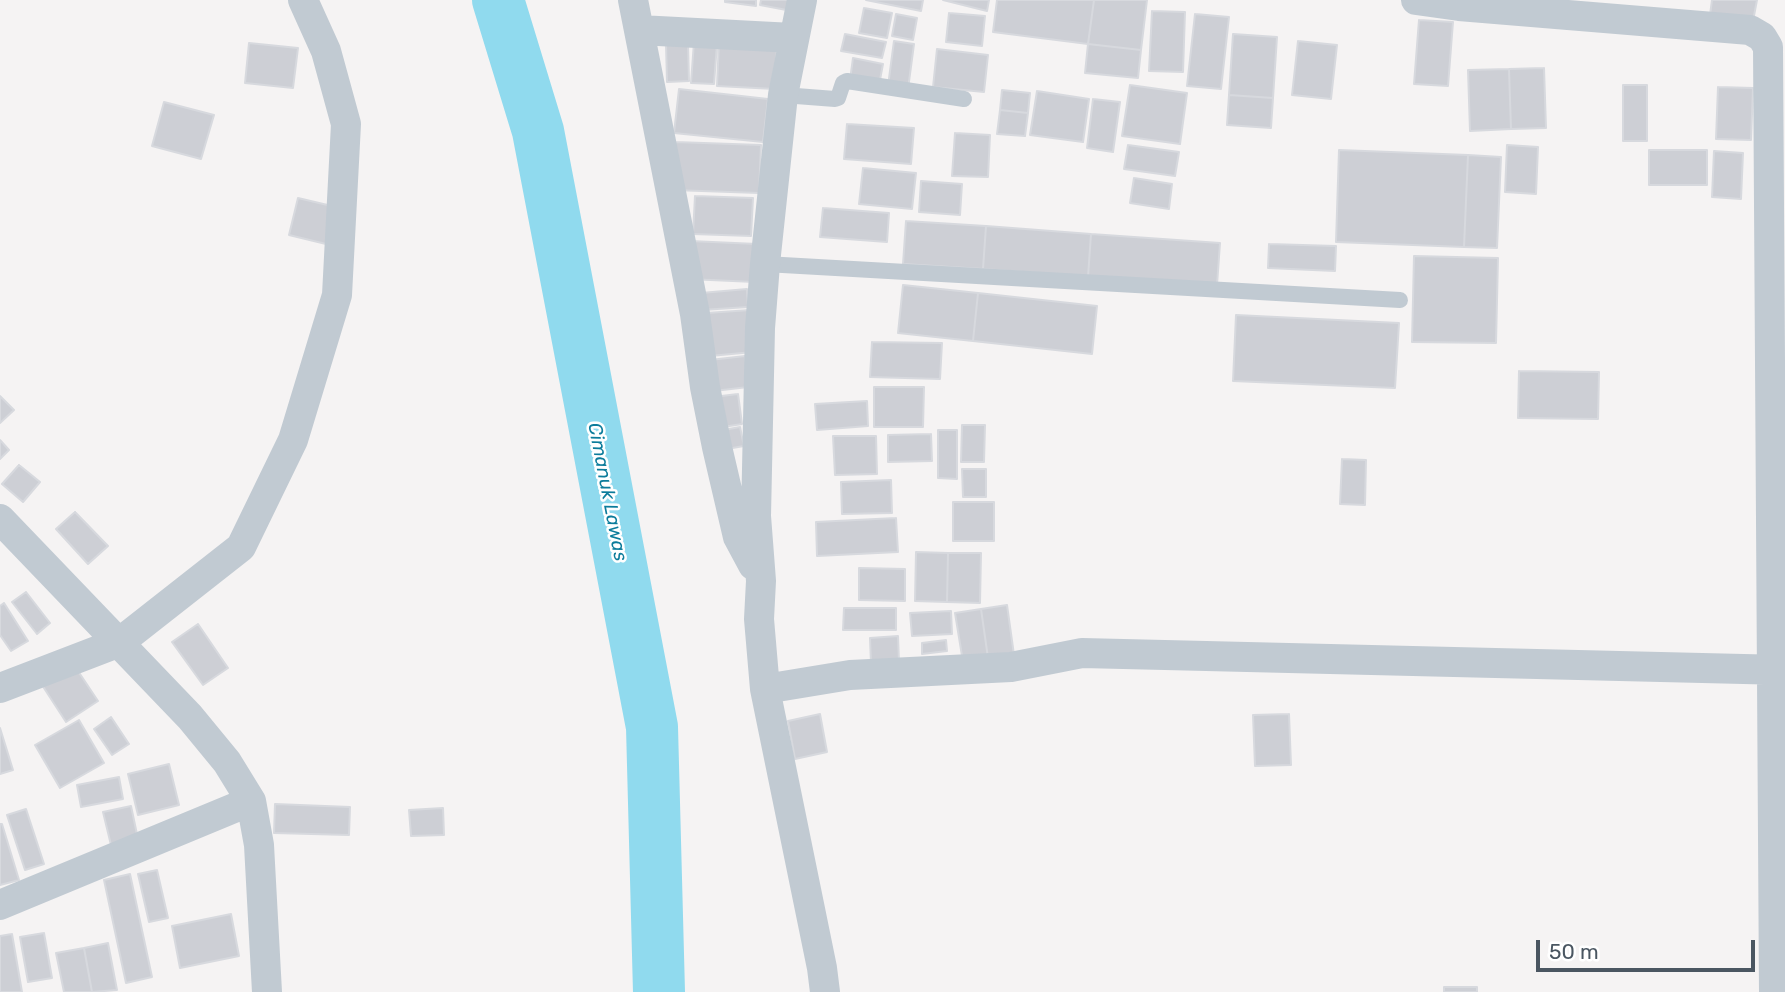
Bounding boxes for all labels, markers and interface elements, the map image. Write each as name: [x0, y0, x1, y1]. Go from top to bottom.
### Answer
water label: Cimanuk Lawas: [582, 421, 632, 563]
scale bar: [1540, 926, 1759, 970]
text: 50 m: [1549, 939, 1599, 964]

